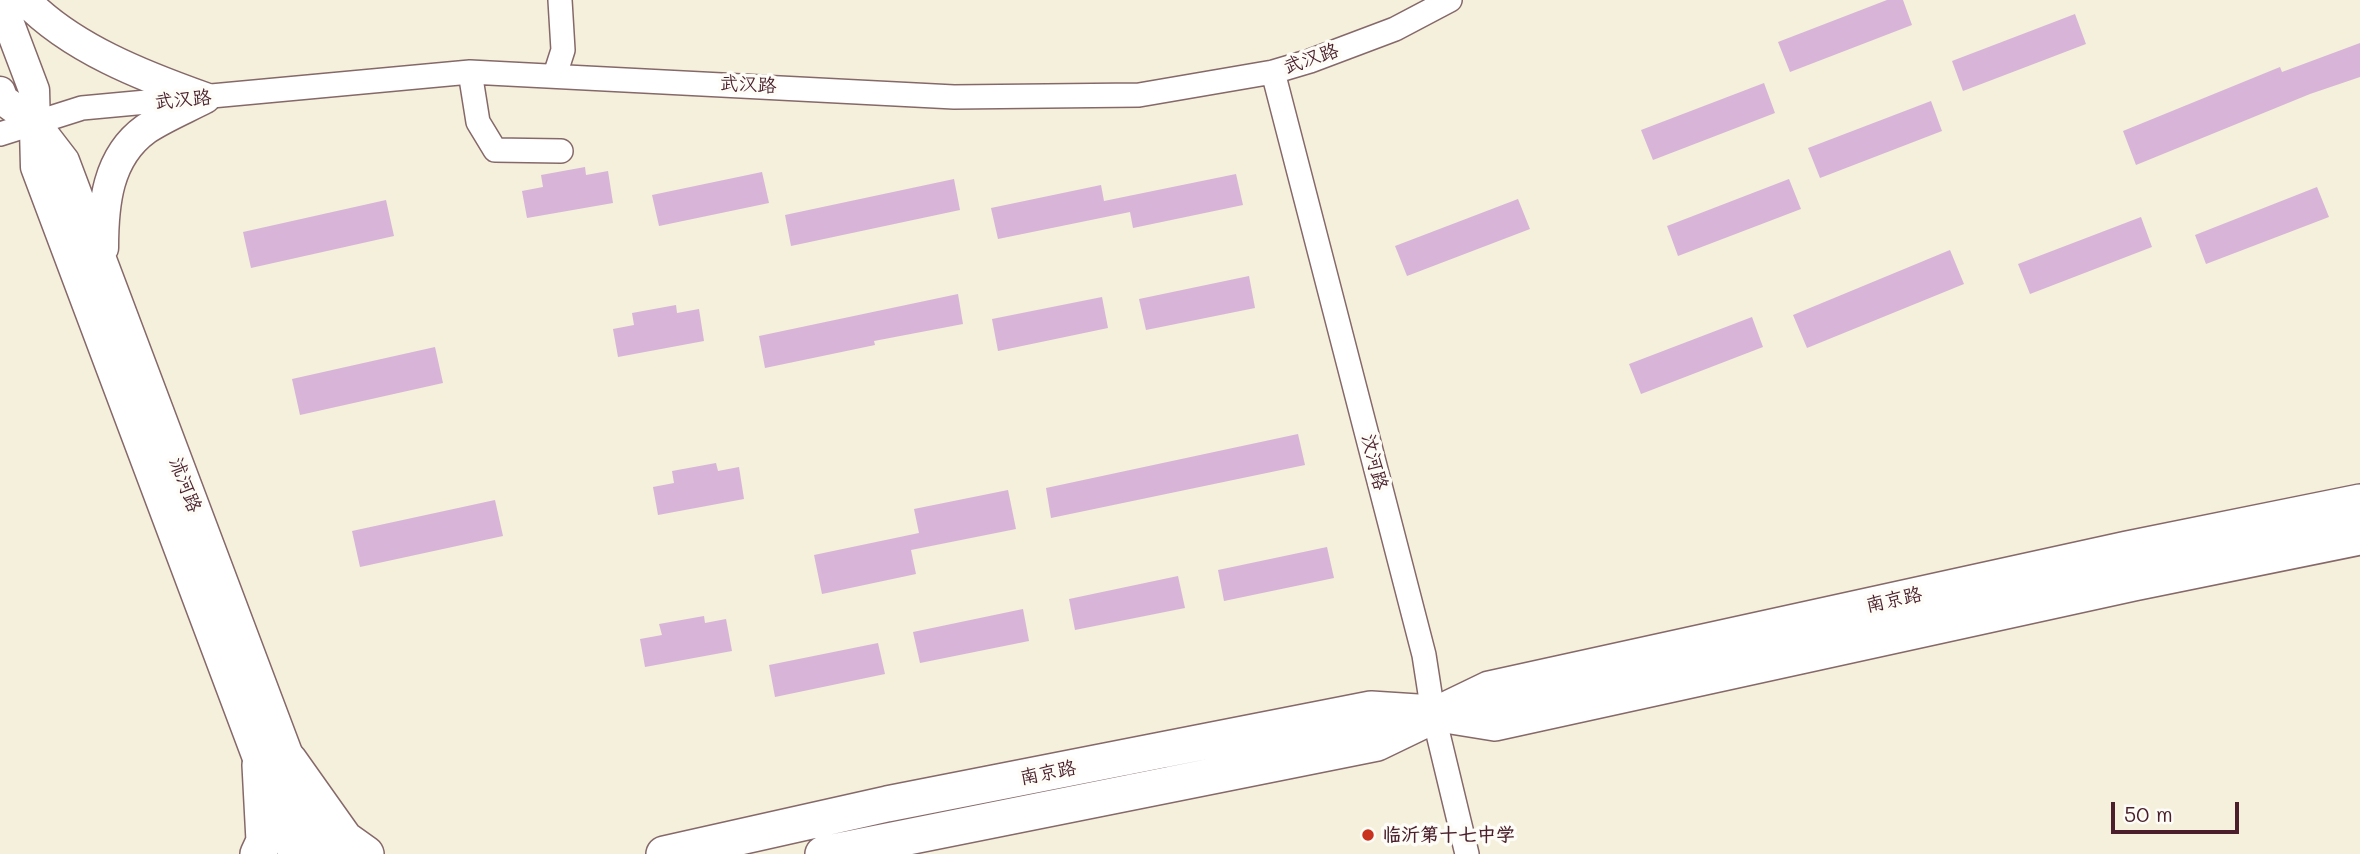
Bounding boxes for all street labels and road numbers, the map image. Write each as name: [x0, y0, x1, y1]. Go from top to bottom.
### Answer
street label: 武汉路: [1280, 39, 1342, 79]
street label: 武汉路: [719, 72, 777, 98]
street label: 武汉路: [154, 86, 212, 114]
street label: 汶河路: [1356, 432, 1392, 492]
street label: 沭河路: [164, 454, 206, 516]
street label: 南京路: [1864, 583, 1924, 617]
street label: 南京路: [1018, 756, 1078, 790]

